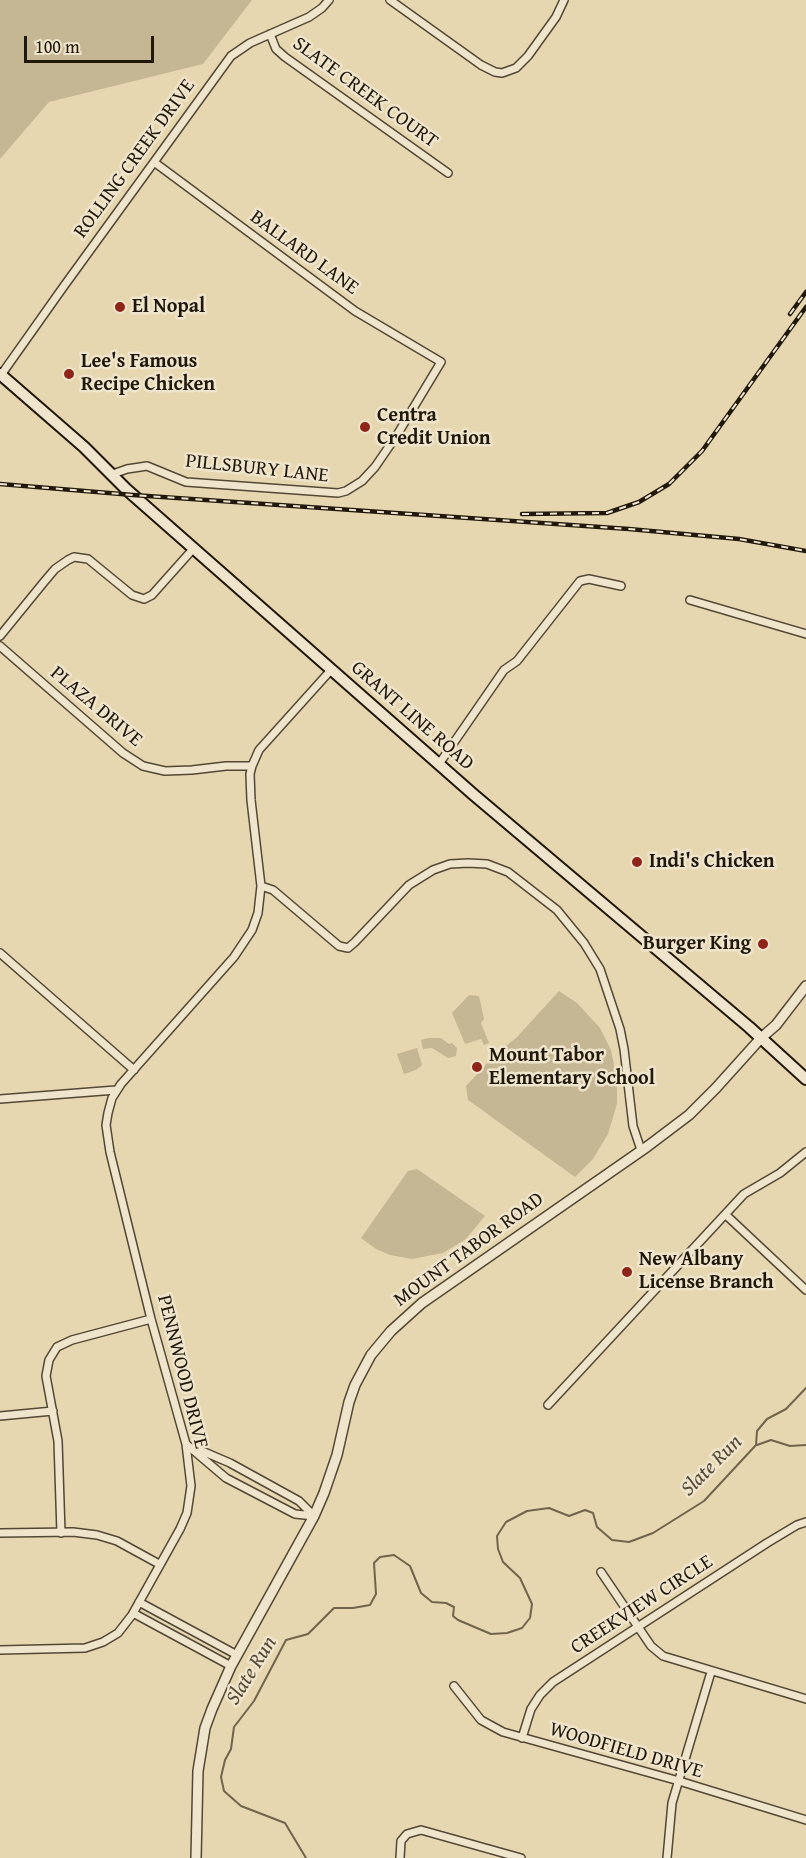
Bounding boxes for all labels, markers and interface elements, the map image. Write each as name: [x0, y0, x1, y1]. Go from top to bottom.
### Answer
scale bar: [27, 24, 158, 62]
street label: SLATE CREEK COURT: [288, 32, 442, 154]
text: 100 m: [35, 33, 80, 60]
street label: ROLLING CREEK DRIVE: [69, 75, 201, 243]
street label: BALLARD LANE: [245, 206, 363, 300]
place label: El Nopal: [132, 295, 205, 319]
marker: El Nopal: [113, 300, 127, 314]
place label: Lee's Famous Recipe Chicken: [81, 350, 215, 397]
marker: Lee's Famous Recipe Chicken: [62, 367, 76, 381]
place label: Centra Credit Union: [377, 404, 491, 451]
marker: Centra Credit Union: [358, 420, 372, 434]
street label: PILLSBURY LANE: [184, 450, 330, 488]
street label: GRANT LINE ROAD: [346, 656, 478, 776]
street label: PLAZA DRIVE: [45, 662, 147, 752]
place label: Indi's Chicken: [649, 850, 775, 874]
marker: Indi's Chicken: [630, 855, 644, 869]
place label: Burger King: [643, 932, 751, 956]
marker: Burger King: [756, 937, 770, 951]
place label: Mount Tabor Elementary School: [489, 1044, 655, 1091]
marker: Mount Tabor Elementary School: [470, 1060, 484, 1074]
street label: MOUNT TABOR ROAD: [389, 1188, 549, 1312]
place label: New Albany License Branch: [639, 1248, 773, 1295]
marker: New Albany License Branch: [620, 1265, 634, 1279]
street label: PENNWOOD DRIVE: [151, 1293, 213, 1451]
water label: Slate Run: [676, 1430, 748, 1502]
street label: CREEKVIEW CIRCLE: [566, 1550, 718, 1660]
water label: Slate Run: [221, 1632, 283, 1710]
street label: WOODFIELD DRIVE: [547, 1718, 705, 1784]

